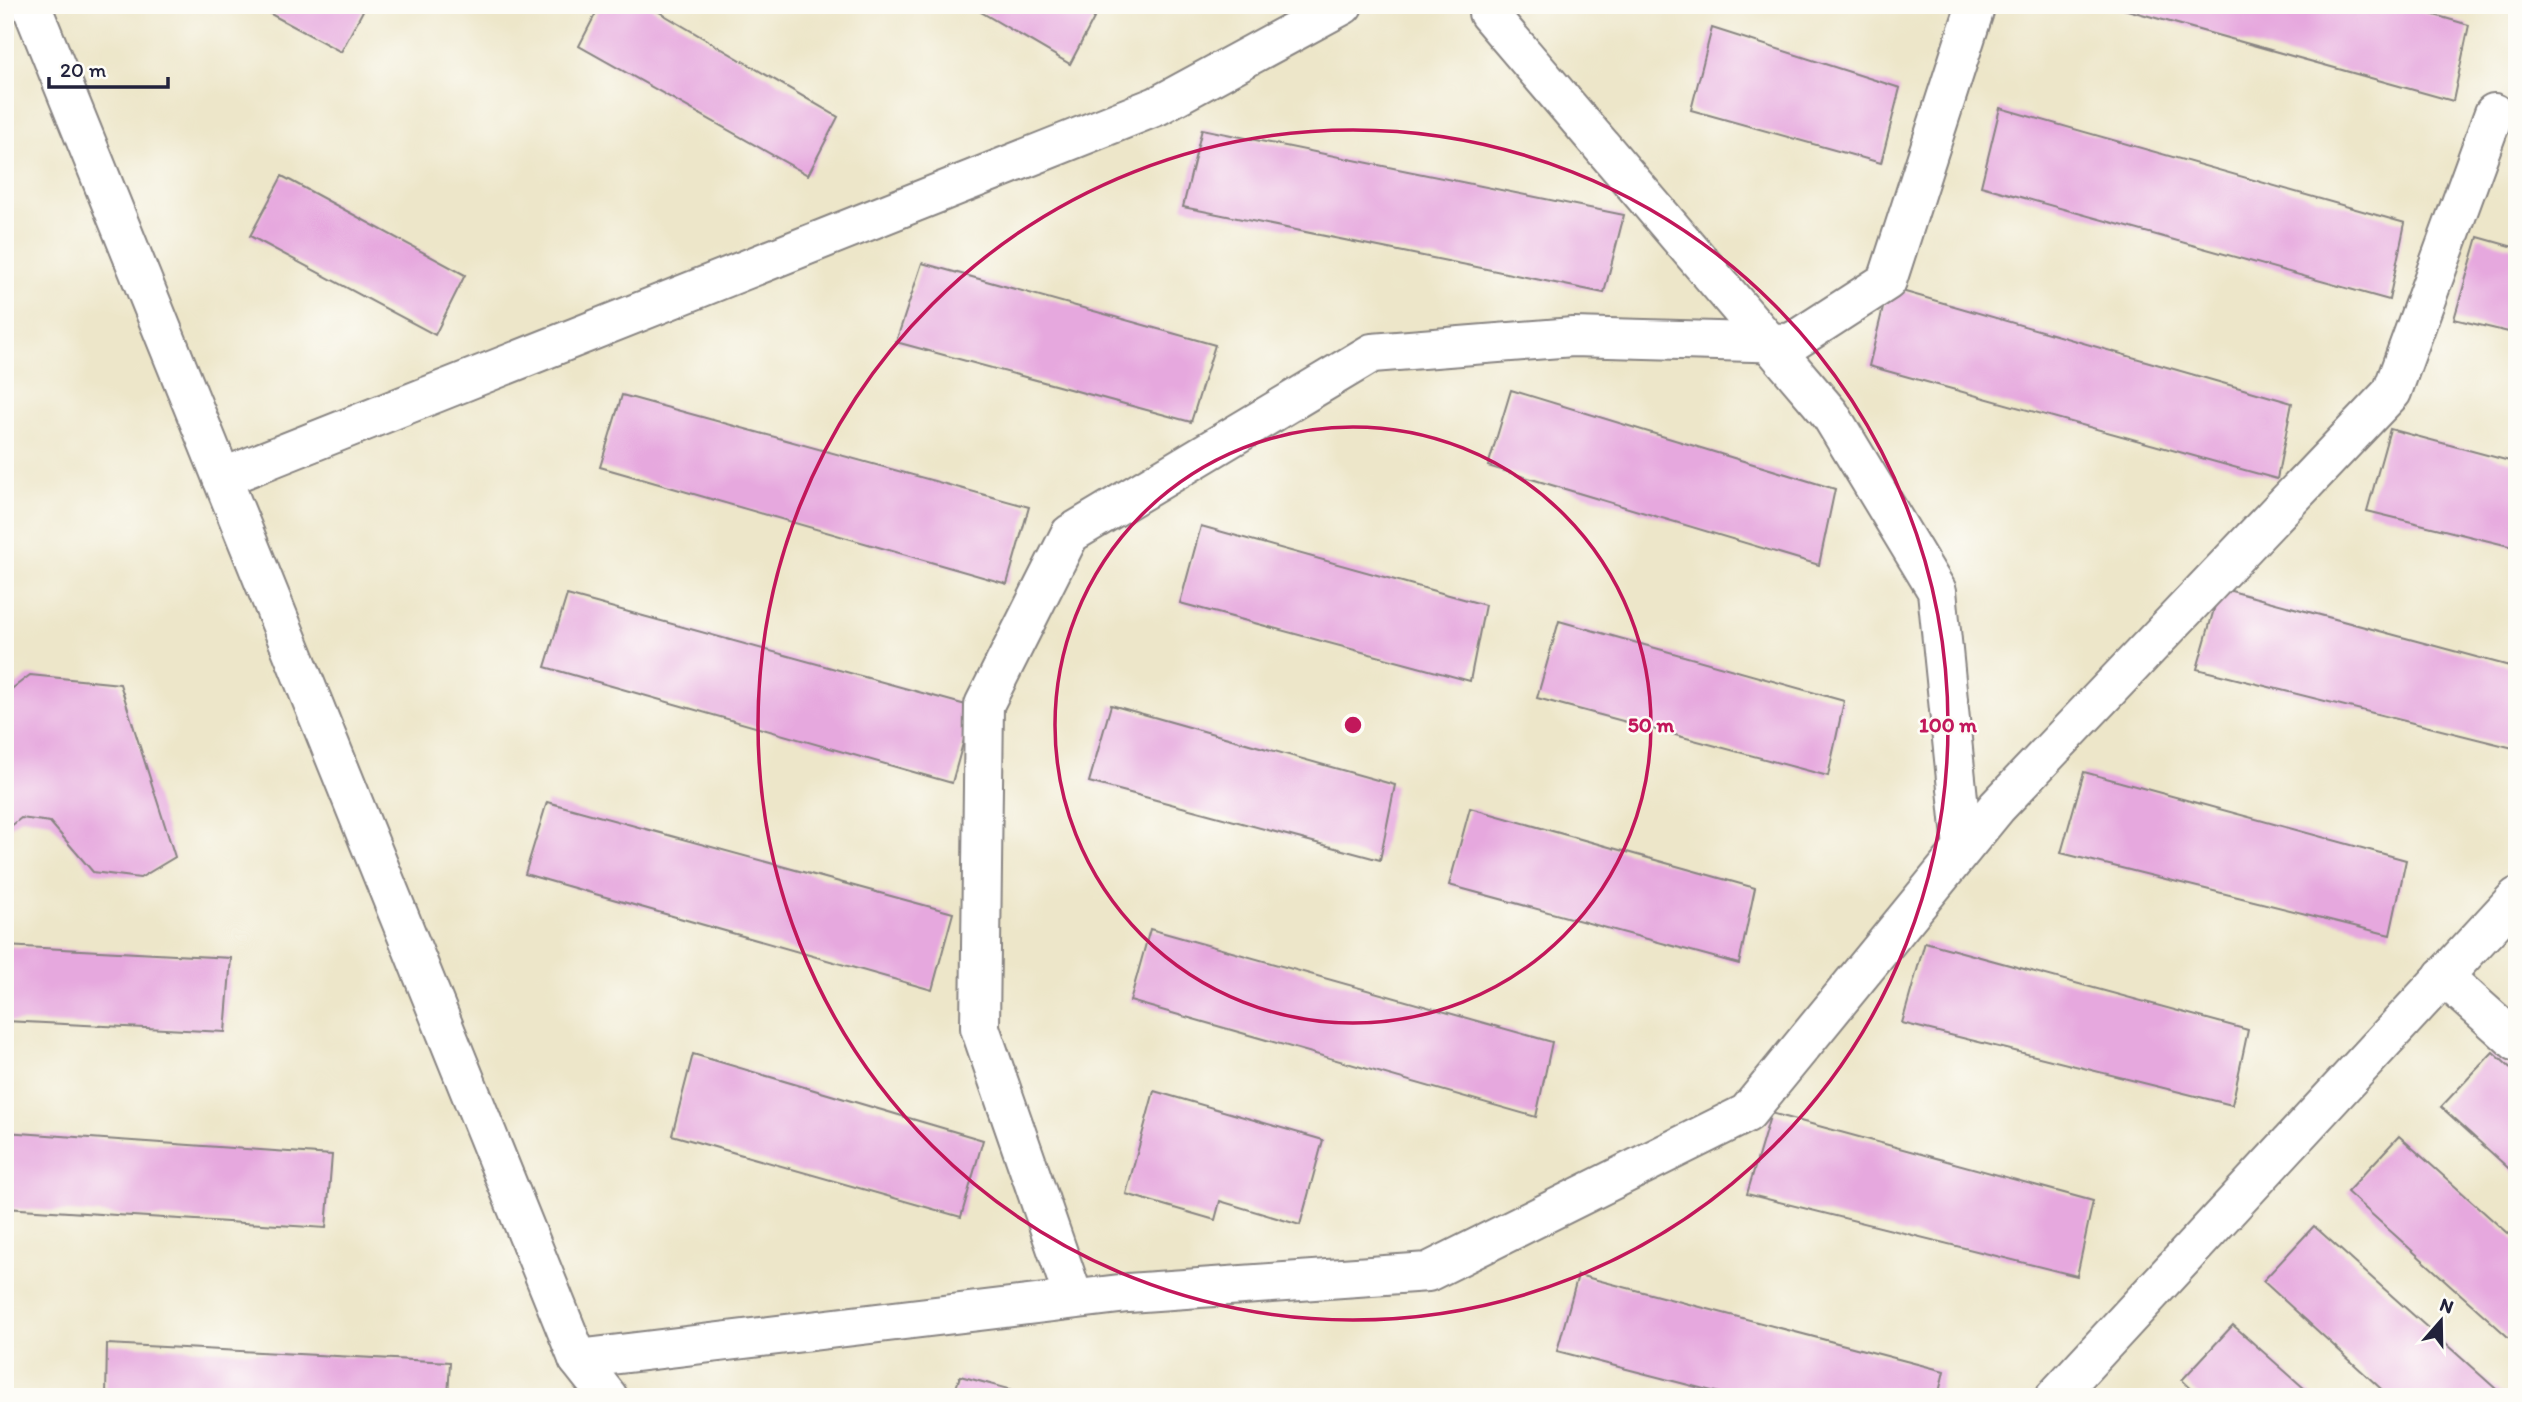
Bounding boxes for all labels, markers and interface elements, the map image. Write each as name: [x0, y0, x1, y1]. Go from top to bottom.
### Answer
scale bar: [49, 46, 168, 90]
text: 20 m: [60, 57, 107, 82]
text: 50 m: [1628, 712, 1675, 737]
text: 100 m: [1919, 712, 1977, 737]
centre of rings: [1341, 713, 1365, 737]
north arrow: [2406, 1286, 2476, 1356]
text: N: [2437, 1292, 2457, 1318]

